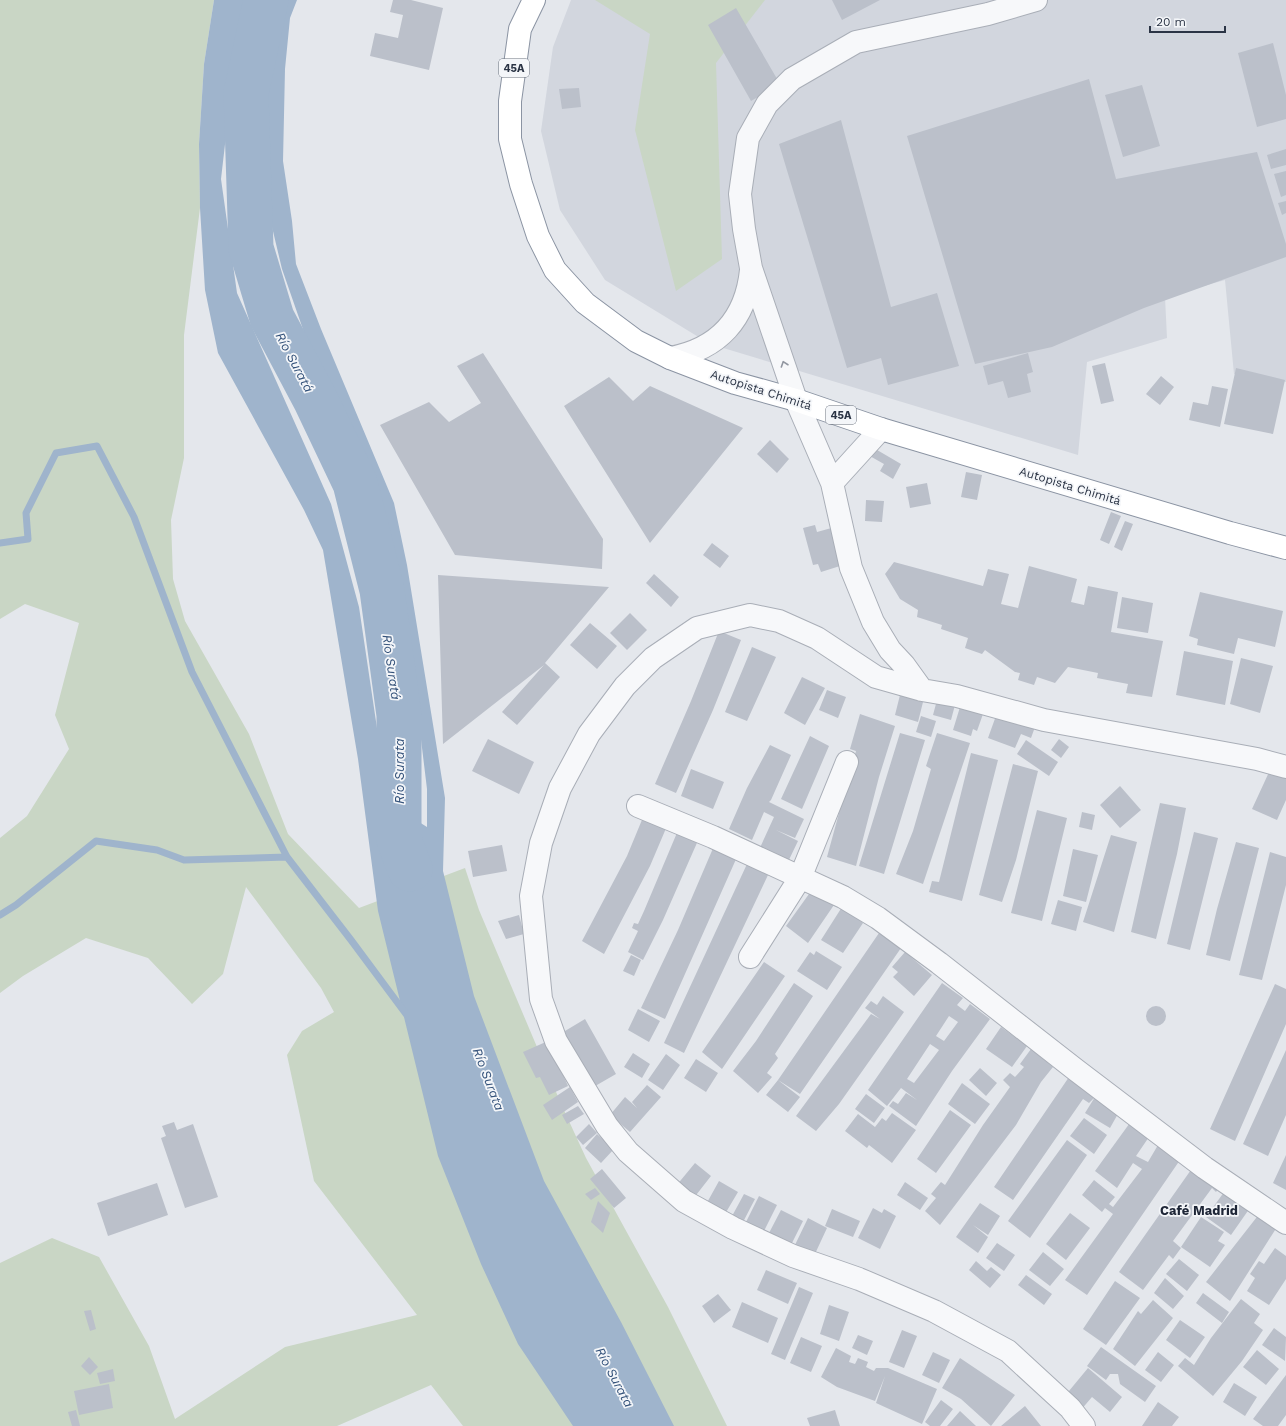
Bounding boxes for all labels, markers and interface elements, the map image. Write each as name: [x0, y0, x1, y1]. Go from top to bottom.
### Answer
scale bar: [1150, 8, 1225, 34]
text: 20 m: [1156, 15, 1186, 29]
road number: 45A: [499, 59, 529, 77]
water label: Río Suratá: [272, 330, 317, 395]
one-way arrow: [780, 360, 788, 367]
street label: Autopista Chimitá: [709, 367, 813, 413]
road number: 45A: [826, 406, 856, 424]
street label: Autopista Chimitá: [1018, 464, 1123, 508]
water label: Río Suratá: [380, 633, 404, 701]
water label: Río Surata: [392, 738, 407, 804]
water label: Río Surata: [470, 1046, 507, 1113]
district label: Café Madrid: [1160, 1203, 1238, 1218]
water label: Río Surata: [592, 1345, 637, 1410]

